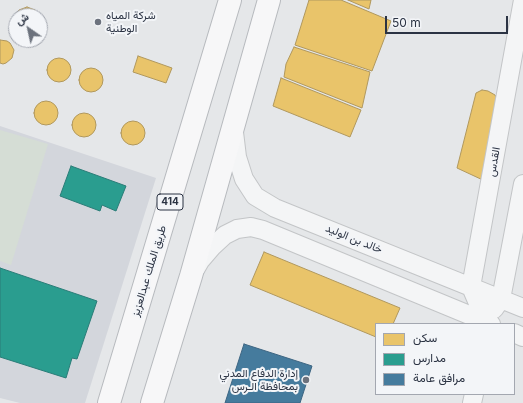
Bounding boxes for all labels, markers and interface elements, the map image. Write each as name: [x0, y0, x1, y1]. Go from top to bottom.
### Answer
north arrow: [8, 8, 48, 48]
scale bar: [387, 8, 510, 34]
text: ش: [12, 9, 31, 28]
place label: شركة المياه الوطنية: [106, 9, 156, 35]
text: 50 m: [392, 15, 421, 30]
marker: شركة المياه الوطنية: [93, 17, 103, 27]
street label: القدس: [485, 146, 503, 178]
road number: 414: [157, 194, 183, 210]
street label: خالد بن الوليد: [324, 222, 384, 256]
street label: طريق الملك عبدالعزيز: [129, 224, 169, 318]
legend: [375, 323, 515, 395]
text: سكن: [413, 330, 437, 345]
text: مدارس: [413, 350, 446, 365]
place label: إدارة الدفاع المدني بمحافظة الـرس: [219, 367, 298, 393]
text: مرافق عامة: [413, 370, 465, 385]
marker: إدارة الدفاع المدني بمحافظة الـرس: [301, 375, 311, 385]

